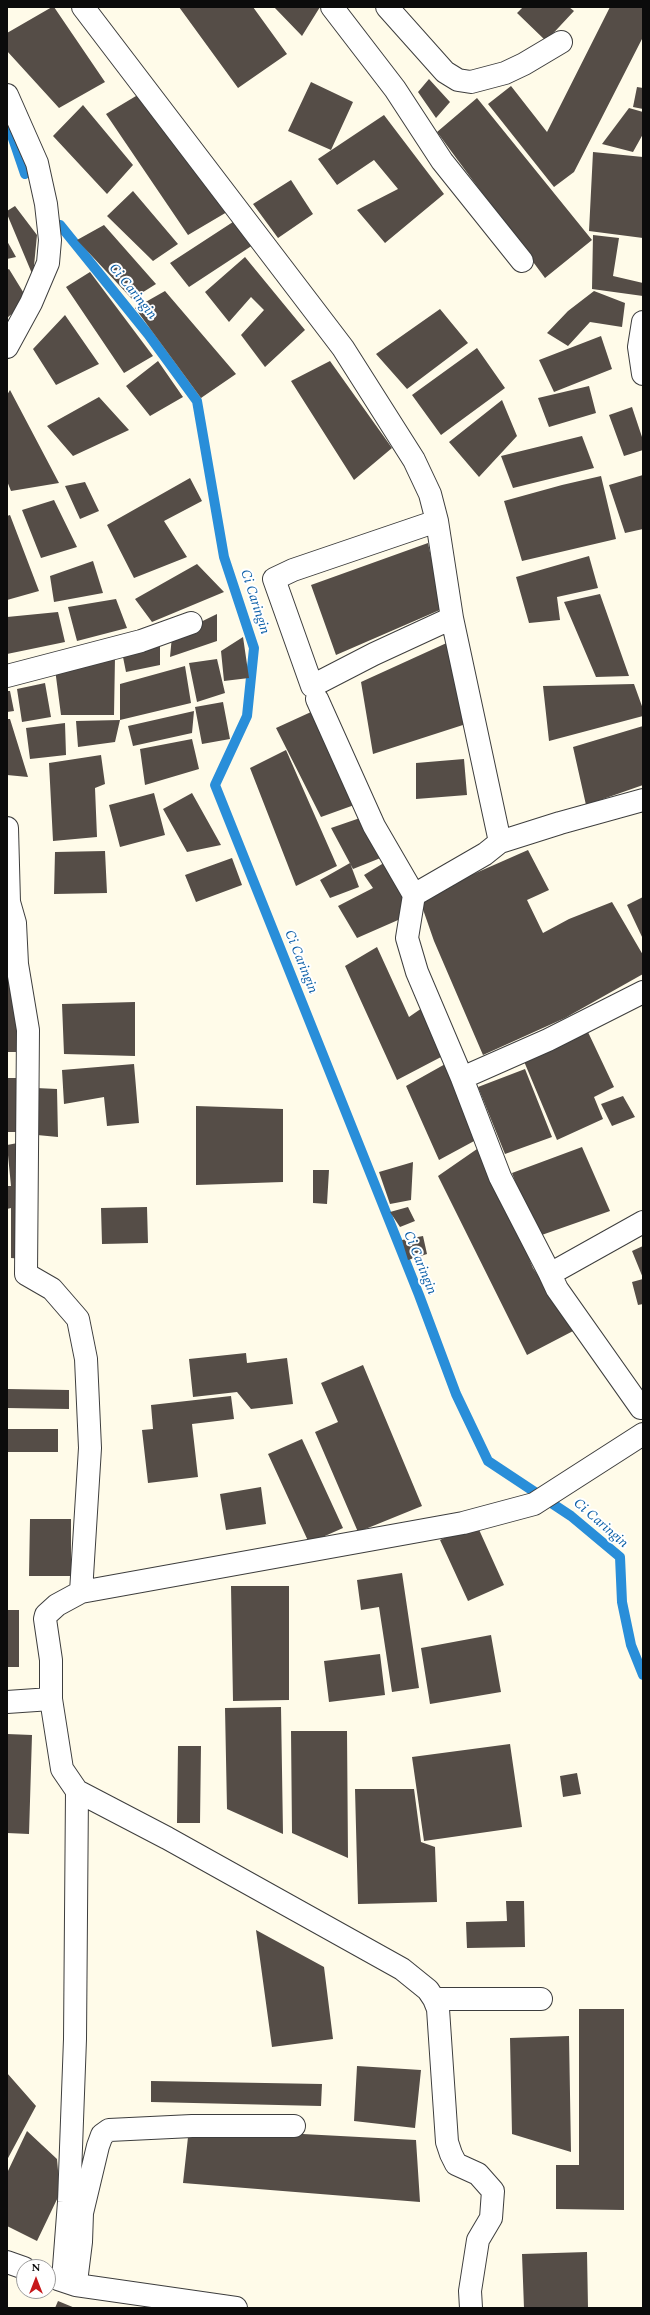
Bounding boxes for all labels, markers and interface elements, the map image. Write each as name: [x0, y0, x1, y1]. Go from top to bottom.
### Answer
water label: Ci Caringin: [104, 261, 160, 323]
water label: Ci Caringin: [236, 568, 272, 636]
water label: Ci Caringin: [280, 928, 320, 996]
water label: Ci Caringin: [399, 1229, 439, 1297]
water label: Ci Caringin: [569, 1496, 631, 1552]
north arrow: [16, 2259, 56, 2299]
text: N: [32, 2259, 40, 2276]

